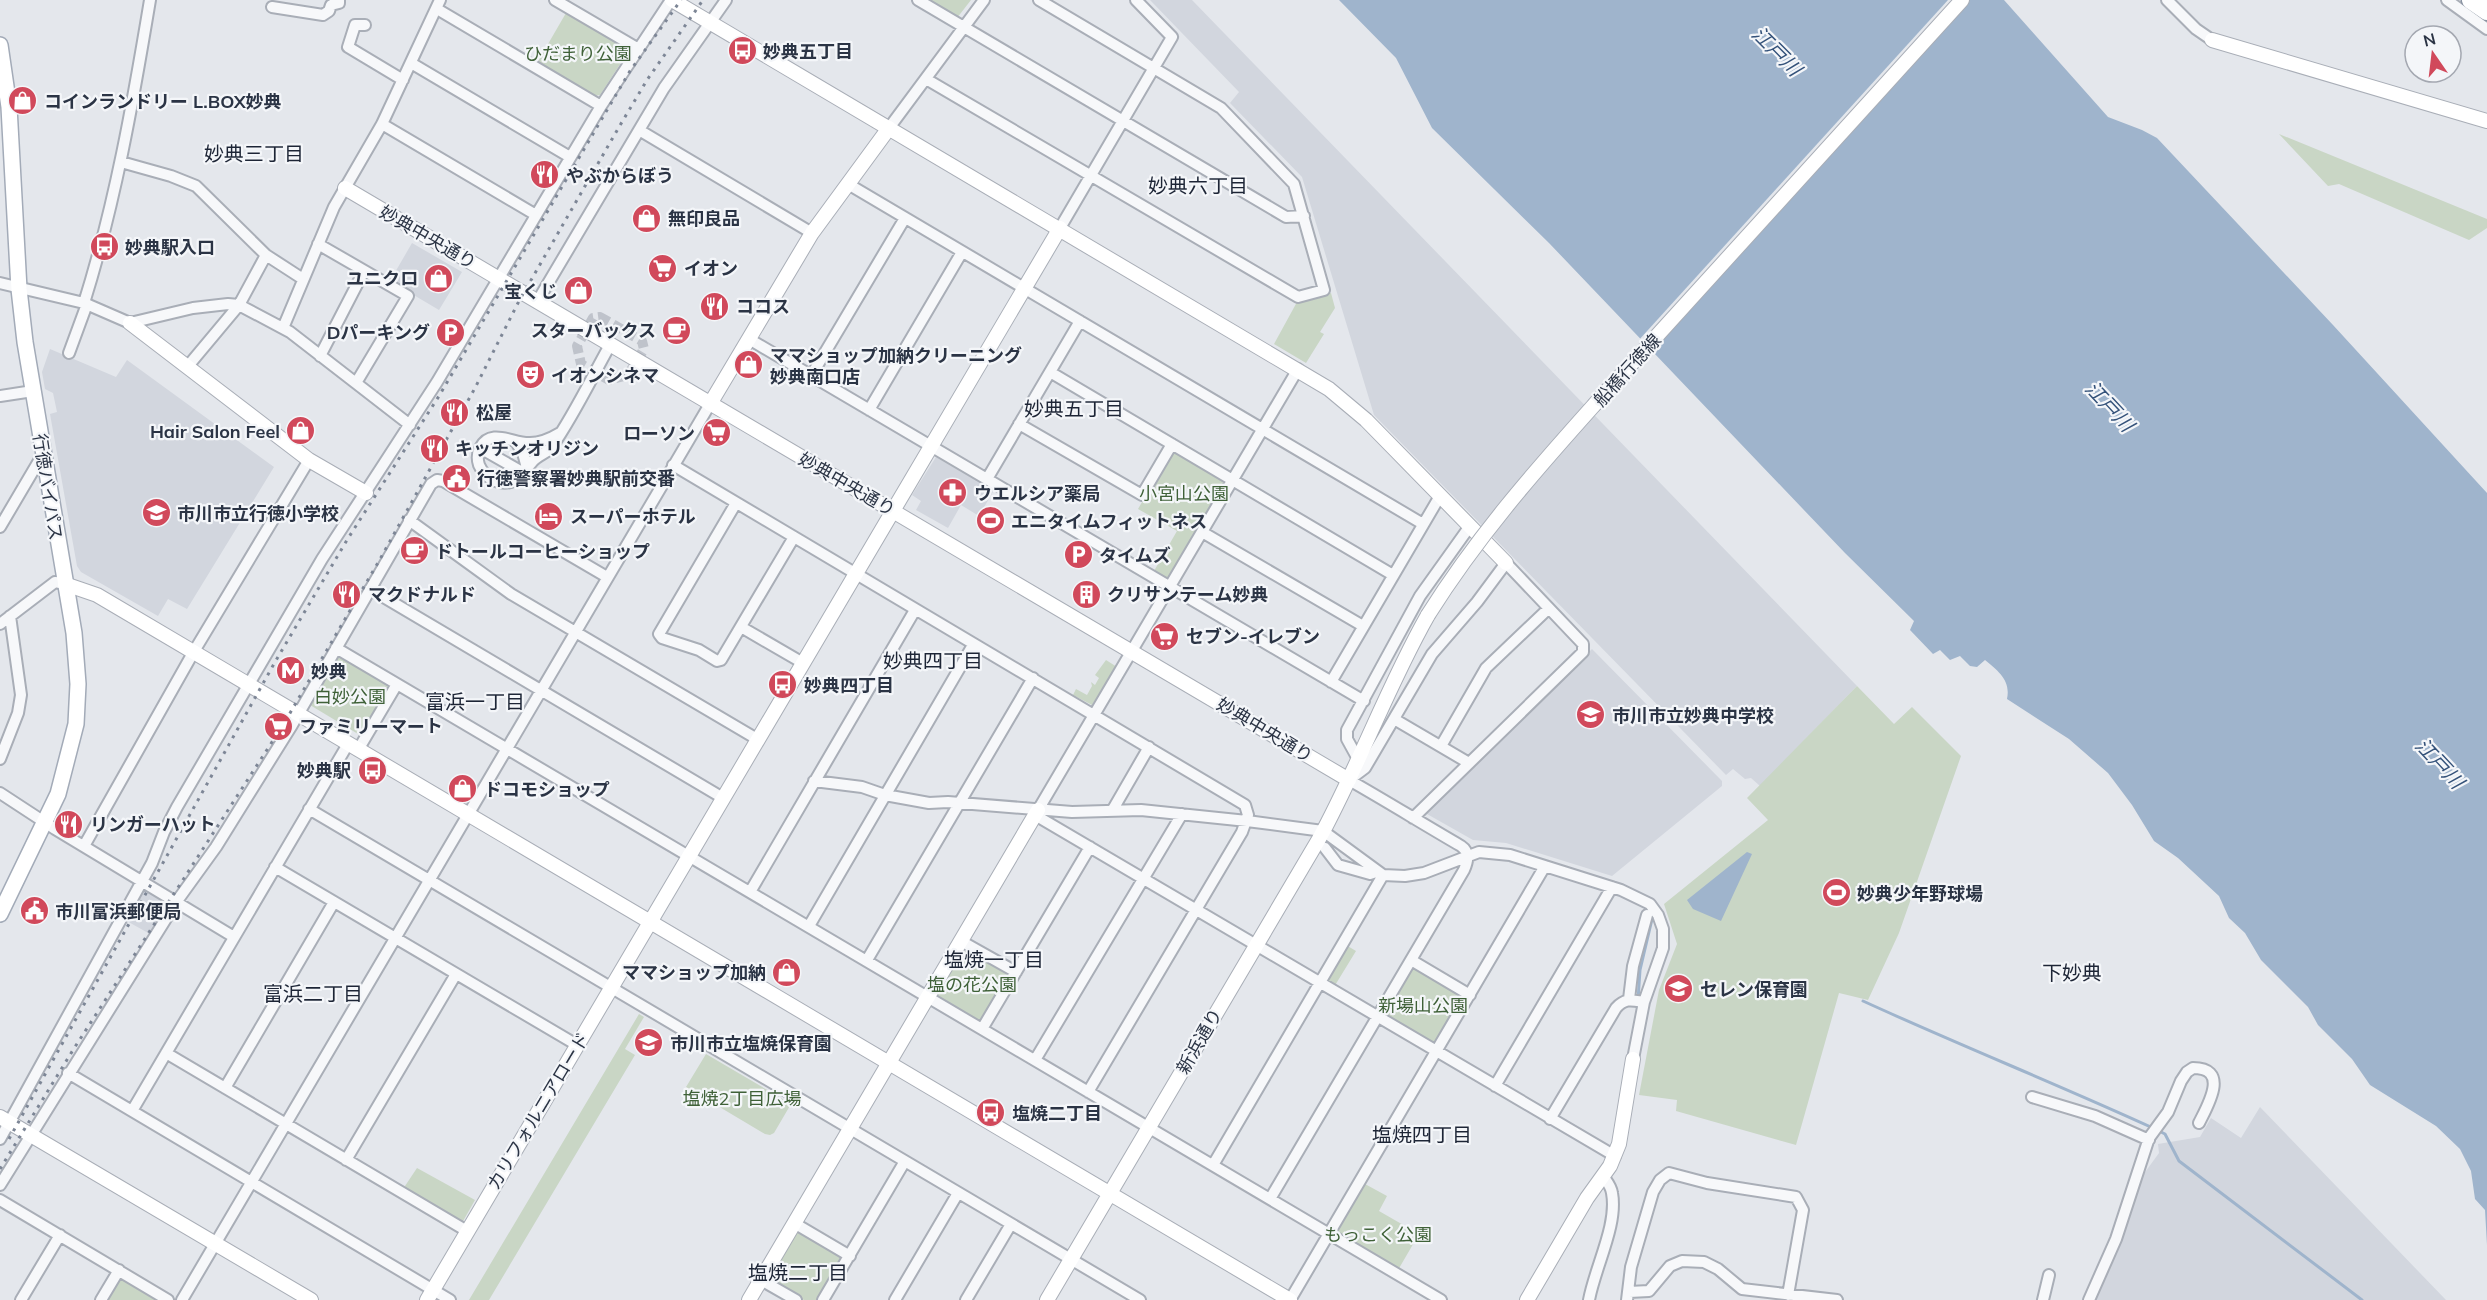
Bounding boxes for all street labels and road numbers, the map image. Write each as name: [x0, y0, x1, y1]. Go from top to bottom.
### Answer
street label: 妙典中央通り: [375, 200, 481, 274]
street label: 船橋行徳線: [1588, 329, 1666, 411]
street label: 行徳バイパス: [28, 432, 68, 542]
street label: 妙典中央通り: [794, 447, 900, 521]
street label: 妙典中央通り: [1213, 692, 1317, 768]
street label: 新浜通り: [1171, 1004, 1227, 1078]
street label: カリフォルニアロード: [482, 1028, 594, 1194]

